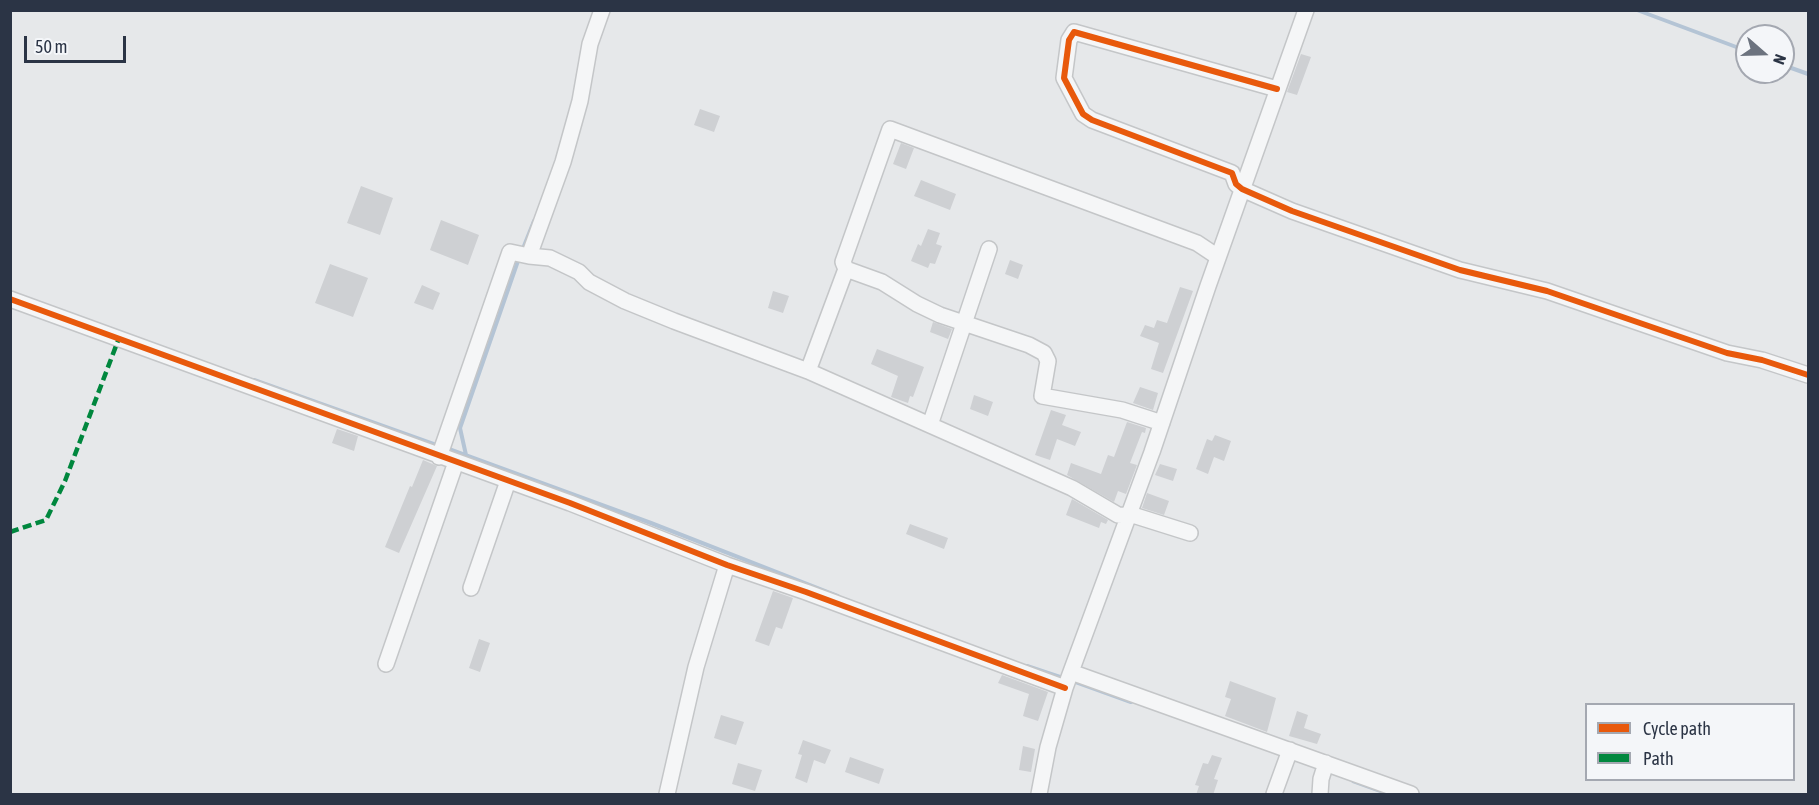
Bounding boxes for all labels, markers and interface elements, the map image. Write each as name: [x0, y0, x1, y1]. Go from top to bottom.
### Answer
scale bar: [27, 24, 129, 62]
north arrow: [1735, 24, 1795, 84]
text: 50 m: [35, 36, 67, 57]
text: N: [1770, 52, 1790, 67]
legend: [1585, 703, 1795, 781]
text: Cycle path: [1643, 718, 1711, 739]
text: Path: [1643, 748, 1674, 769]

